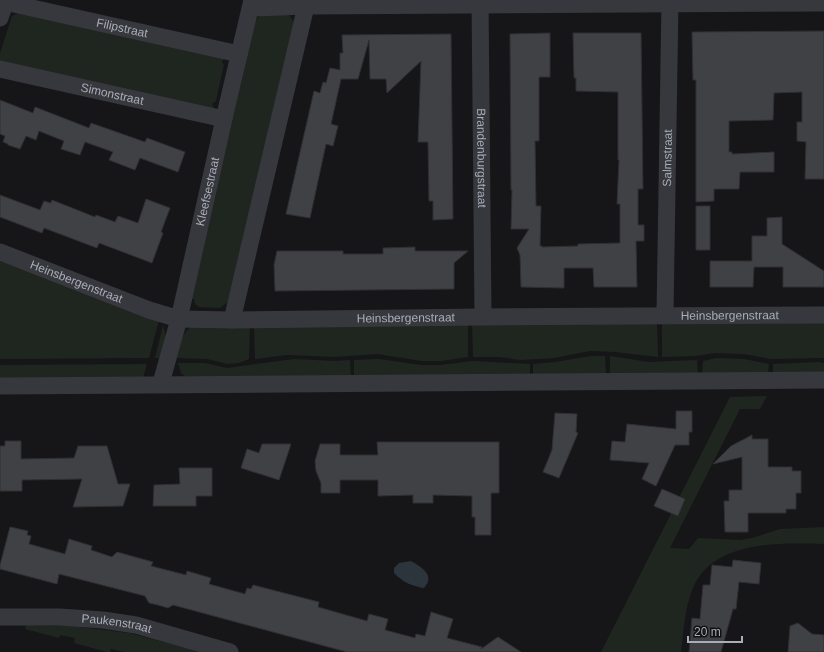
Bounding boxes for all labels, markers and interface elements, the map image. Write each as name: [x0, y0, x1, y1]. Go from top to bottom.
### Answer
street label: Filipstraat: [95, 16, 150, 41]
street label: Simonstraat: [79, 80, 146, 108]
street label: Brandenburgstraat: [474, 108, 489, 209]
street label: Salmstraat: [660, 129, 675, 187]
street label: Kleefsestraat: [193, 155, 222, 227]
street label: Heinsbergenstraat: [28, 257, 125, 306]
street label: Heinsbergenstraat: [681, 308, 780, 323]
street label: Heinsbergenstraat: [357, 310, 456, 326]
street label: Paukenstraat: [81, 612, 154, 636]
scale bar: [688, 618, 742, 644]
text: 20 m: [694, 625, 721, 639]

